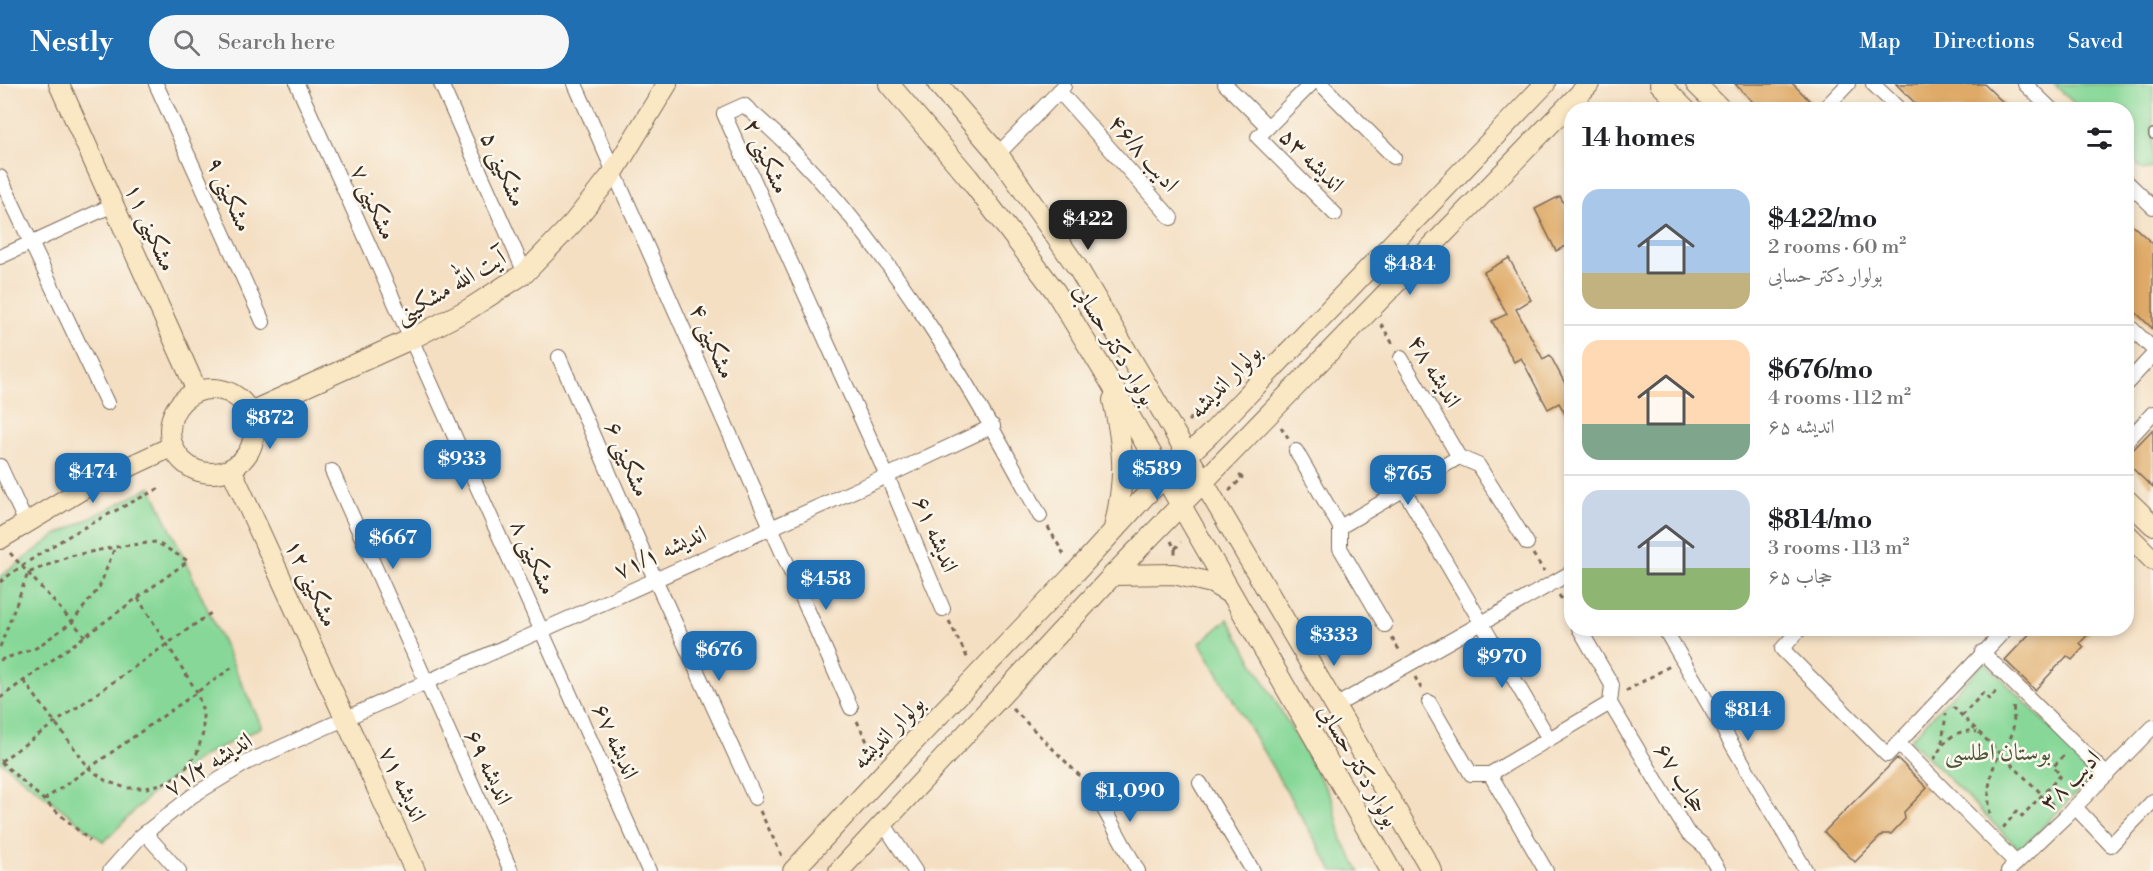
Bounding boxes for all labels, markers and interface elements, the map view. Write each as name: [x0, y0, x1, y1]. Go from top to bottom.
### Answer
search box: [149, 15, 569, 69]
text: Nestly: [30, 25, 113, 60]
icon: search: [170, 26, 203, 59]
text: Search here: [218, 29, 335, 56]
text: Map: [1859, 29, 1901, 55]
text: Directions: [1934, 29, 2035, 55]
text: Saved: [2068, 29, 2123, 55]
street label: ادیب ۴۶/۸: [1101, 109, 1185, 199]
street label: مشکینی ۲: [735, 114, 796, 199]
street label: اندیشه ۵۳: [1272, 122, 1350, 200]
text: 14 homes: [1582, 122, 1695, 154]
icon: filters: [2083, 122, 2116, 155]
street label: مشکینی ۵: [472, 127, 533, 212]
street label: مشکینی ۹: [198, 152, 259, 237]
street label: مشکینی ۷: [342, 160, 403, 245]
street label: مشکینی ۱۱: [116, 179, 183, 277]
pin: $422: [1052, 200, 1124, 251]
text: $422/mo: [1768, 203, 1877, 235]
text: $422: [1063, 207, 1113, 232]
icon: home: [1630, 213, 1702, 285]
text: 2 rooms · 60 m²: [1768, 235, 1906, 260]
street label: آیت الله مشکینی: [387, 237, 515, 332]
pin: $484: [1374, 245, 1446, 296]
text: $484: [1384, 252, 1436, 277]
text: بولوار دکتر حسابی: [1768, 264, 1883, 289]
street label: بولوار دکتر حسابی: [1065, 278, 1162, 412]
street label: مشکینی ۴: [681, 299, 742, 384]
street label: اندیشه ۴۸: [1401, 329, 1468, 414]
street label: بولوار اندیشه: [1183, 338, 1268, 425]
text: $676/mo: [1768, 354, 1873, 386]
icon: home: [1630, 364, 1702, 436]
text: 4 rooms · 112 m²: [1768, 386, 1911, 411]
pin: $872: [234, 399, 306, 450]
text: $872: [246, 406, 294, 431]
text: اندیشه ۶۵: [1768, 415, 1835, 440]
street label: مشکینی ۶: [597, 417, 656, 502]
pin: $933: [426, 440, 498, 491]
text: $933: [438, 447, 486, 472]
pin: $589: [1121, 450, 1193, 501]
pin: $474: [57, 453, 129, 504]
pin: $765: [1372, 455, 1444, 506]
text: $589: [1132, 457, 1182, 482]
text: $474: [69, 460, 117, 485]
text: $765: [1384, 462, 1432, 487]
street label: اندیشه ۶۱: [906, 492, 965, 577]
text: $814/mo: [1768, 504, 1872, 536]
icon: home: [1630, 514, 1702, 586]
street label: مشکینی ۸: [502, 515, 563, 600]
pin: $667: [357, 519, 429, 570]
street label: اندیشه ۷۱/۱: [609, 519, 712, 587]
text: $667: [369, 526, 417, 551]
street label: مشکینی ۱۲: [277, 535, 344, 633]
text: 3 rooms · 113 m²: [1768, 536, 1909, 561]
pin: $458: [790, 560, 862, 611]
text: حجاب ۶۵: [1768, 565, 1833, 590]
text: $458: [801, 567, 851, 592]
pin: $333: [1298, 616, 1370, 667]
text: $333: [1310, 623, 1358, 648]
pin: $676: [683, 631, 755, 682]
text: $676: [695, 638, 743, 663]
pin: $970: [1466, 638, 1538, 689]
text: $970: [1477, 645, 1527, 670]
street label: بولوار اندیشه: [846, 689, 931, 776]
pin: $814: [1712, 691, 1784, 742]
street label: بولوار دکتر حسابی: [1310, 698, 1406, 833]
text: $814: [1725, 698, 1771, 723]
street label: اندیشه ۶۷: [585, 699, 645, 784]
street label: اندیشه ۶۹: [458, 725, 519, 810]
street label: اندیشه ۷۱/۲: [159, 726, 258, 804]
street label: حجاب ۶۷: [1647, 737, 1713, 820]
park label: بوستان اطلسی: [1945, 738, 2051, 769]
street label: اندیشه ۷۱: [372, 742, 433, 827]
street label: ادیب ۳۸: [2034, 744, 2108, 818]
pin: $1,090: [1081, 772, 1179, 823]
text: $1,090: [1095, 779, 1165, 804]

